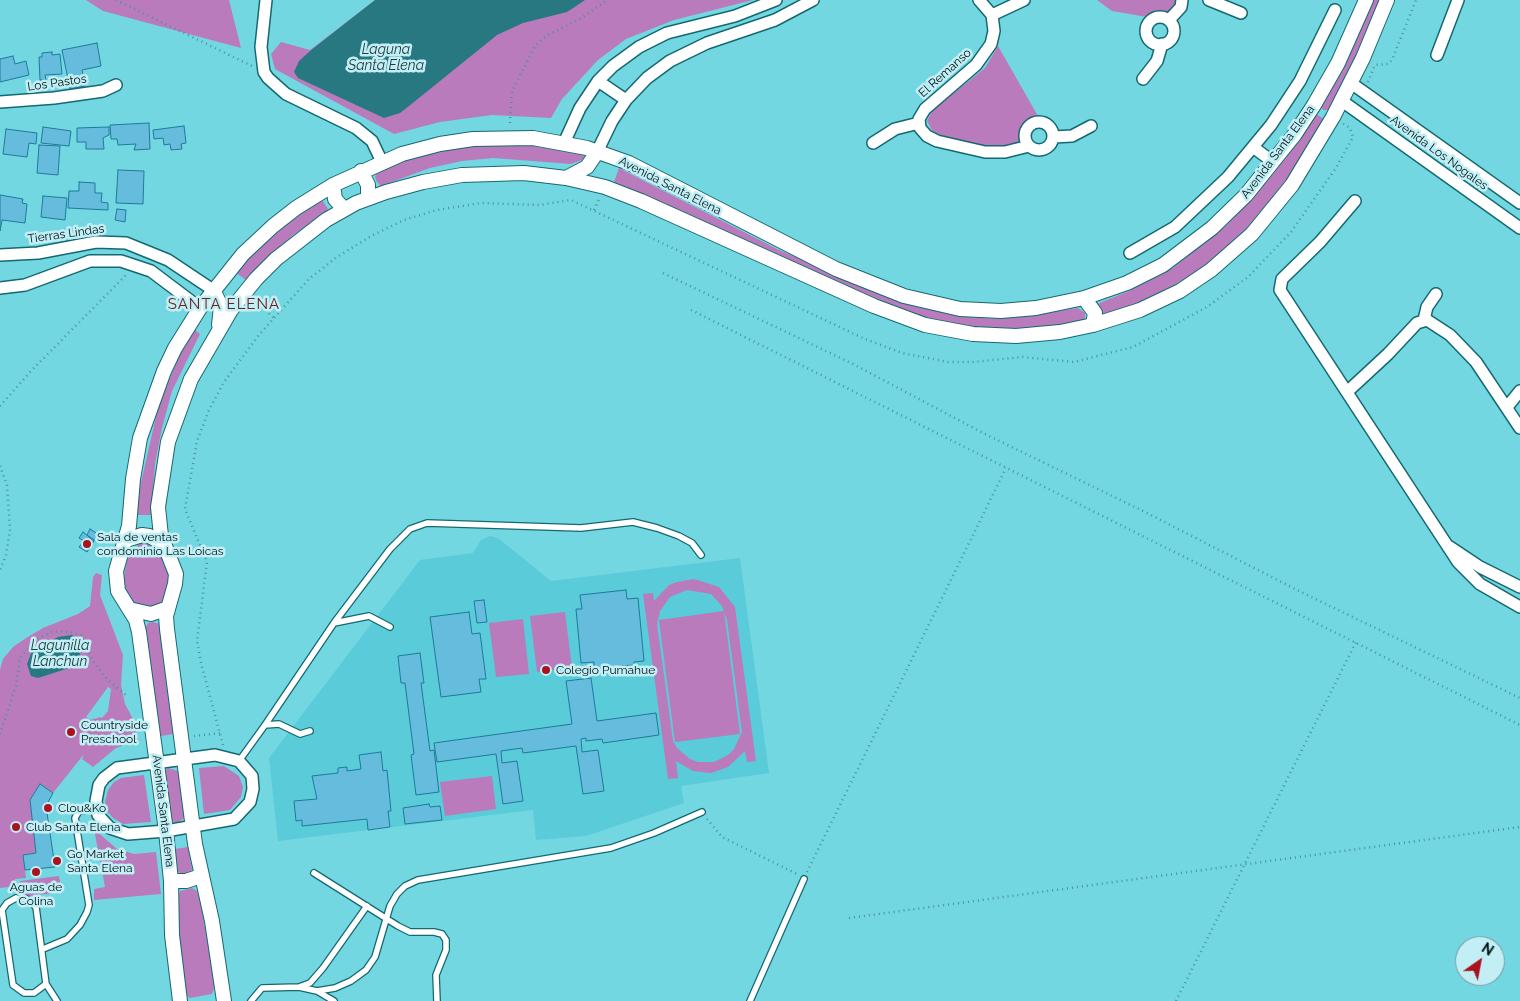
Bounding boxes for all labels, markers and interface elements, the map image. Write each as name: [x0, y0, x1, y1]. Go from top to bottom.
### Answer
water label: Laguna Santa Elena: [348, 42, 424, 74]
street label: El Remanso: [916, 46, 974, 100]
street label: Los Pastos: [27, 72, 87, 94]
street label: Avenida Santa Elena: [1238, 102, 1318, 202]
street label: Avenida Los Nogales: [1388, 113, 1490, 193]
street label: Avenida Santa Elena: [616, 154, 724, 218]
street label: Tierras Lindas: [27, 221, 105, 247]
district label: SANTA ELENA: [166, 295, 282, 313]
place label: Sala de ventas condominio Las Loicas: [97, 530, 224, 558]
marker: Sala de ventas condominio Las Loicas: [81, 538, 93, 550]
water label: Lagunilla Lanchun: [31, 638, 89, 670]
place label: Colegio Pumahue: [556, 663, 655, 677]
marker: Colegio Pumahue: [540, 664, 552, 676]
place label: Countryside Preschool: [81, 718, 148, 746]
marker: Countryside Preschool: [65, 726, 77, 738]
street label: Avenida Santa Elena: [149, 754, 177, 868]
place label: Clou&Ko: [58, 801, 106, 815]
marker: Clou&Ko: [42, 802, 54, 814]
place label: Club Santa Elena: [26, 820, 121, 834]
marker: Club Santa Elena: [10, 821, 22, 833]
place label: Go Market Santa Elena: [67, 847, 133, 875]
marker: Go Market Santa Elena: [51, 855, 63, 867]
marker: Aguas de Colina: [30, 866, 42, 878]
place label: Aguas de Colina: [10, 880, 62, 908]
north arrow: [1455, 936, 1505, 986]
text: N: [1479, 940, 1496, 959]

